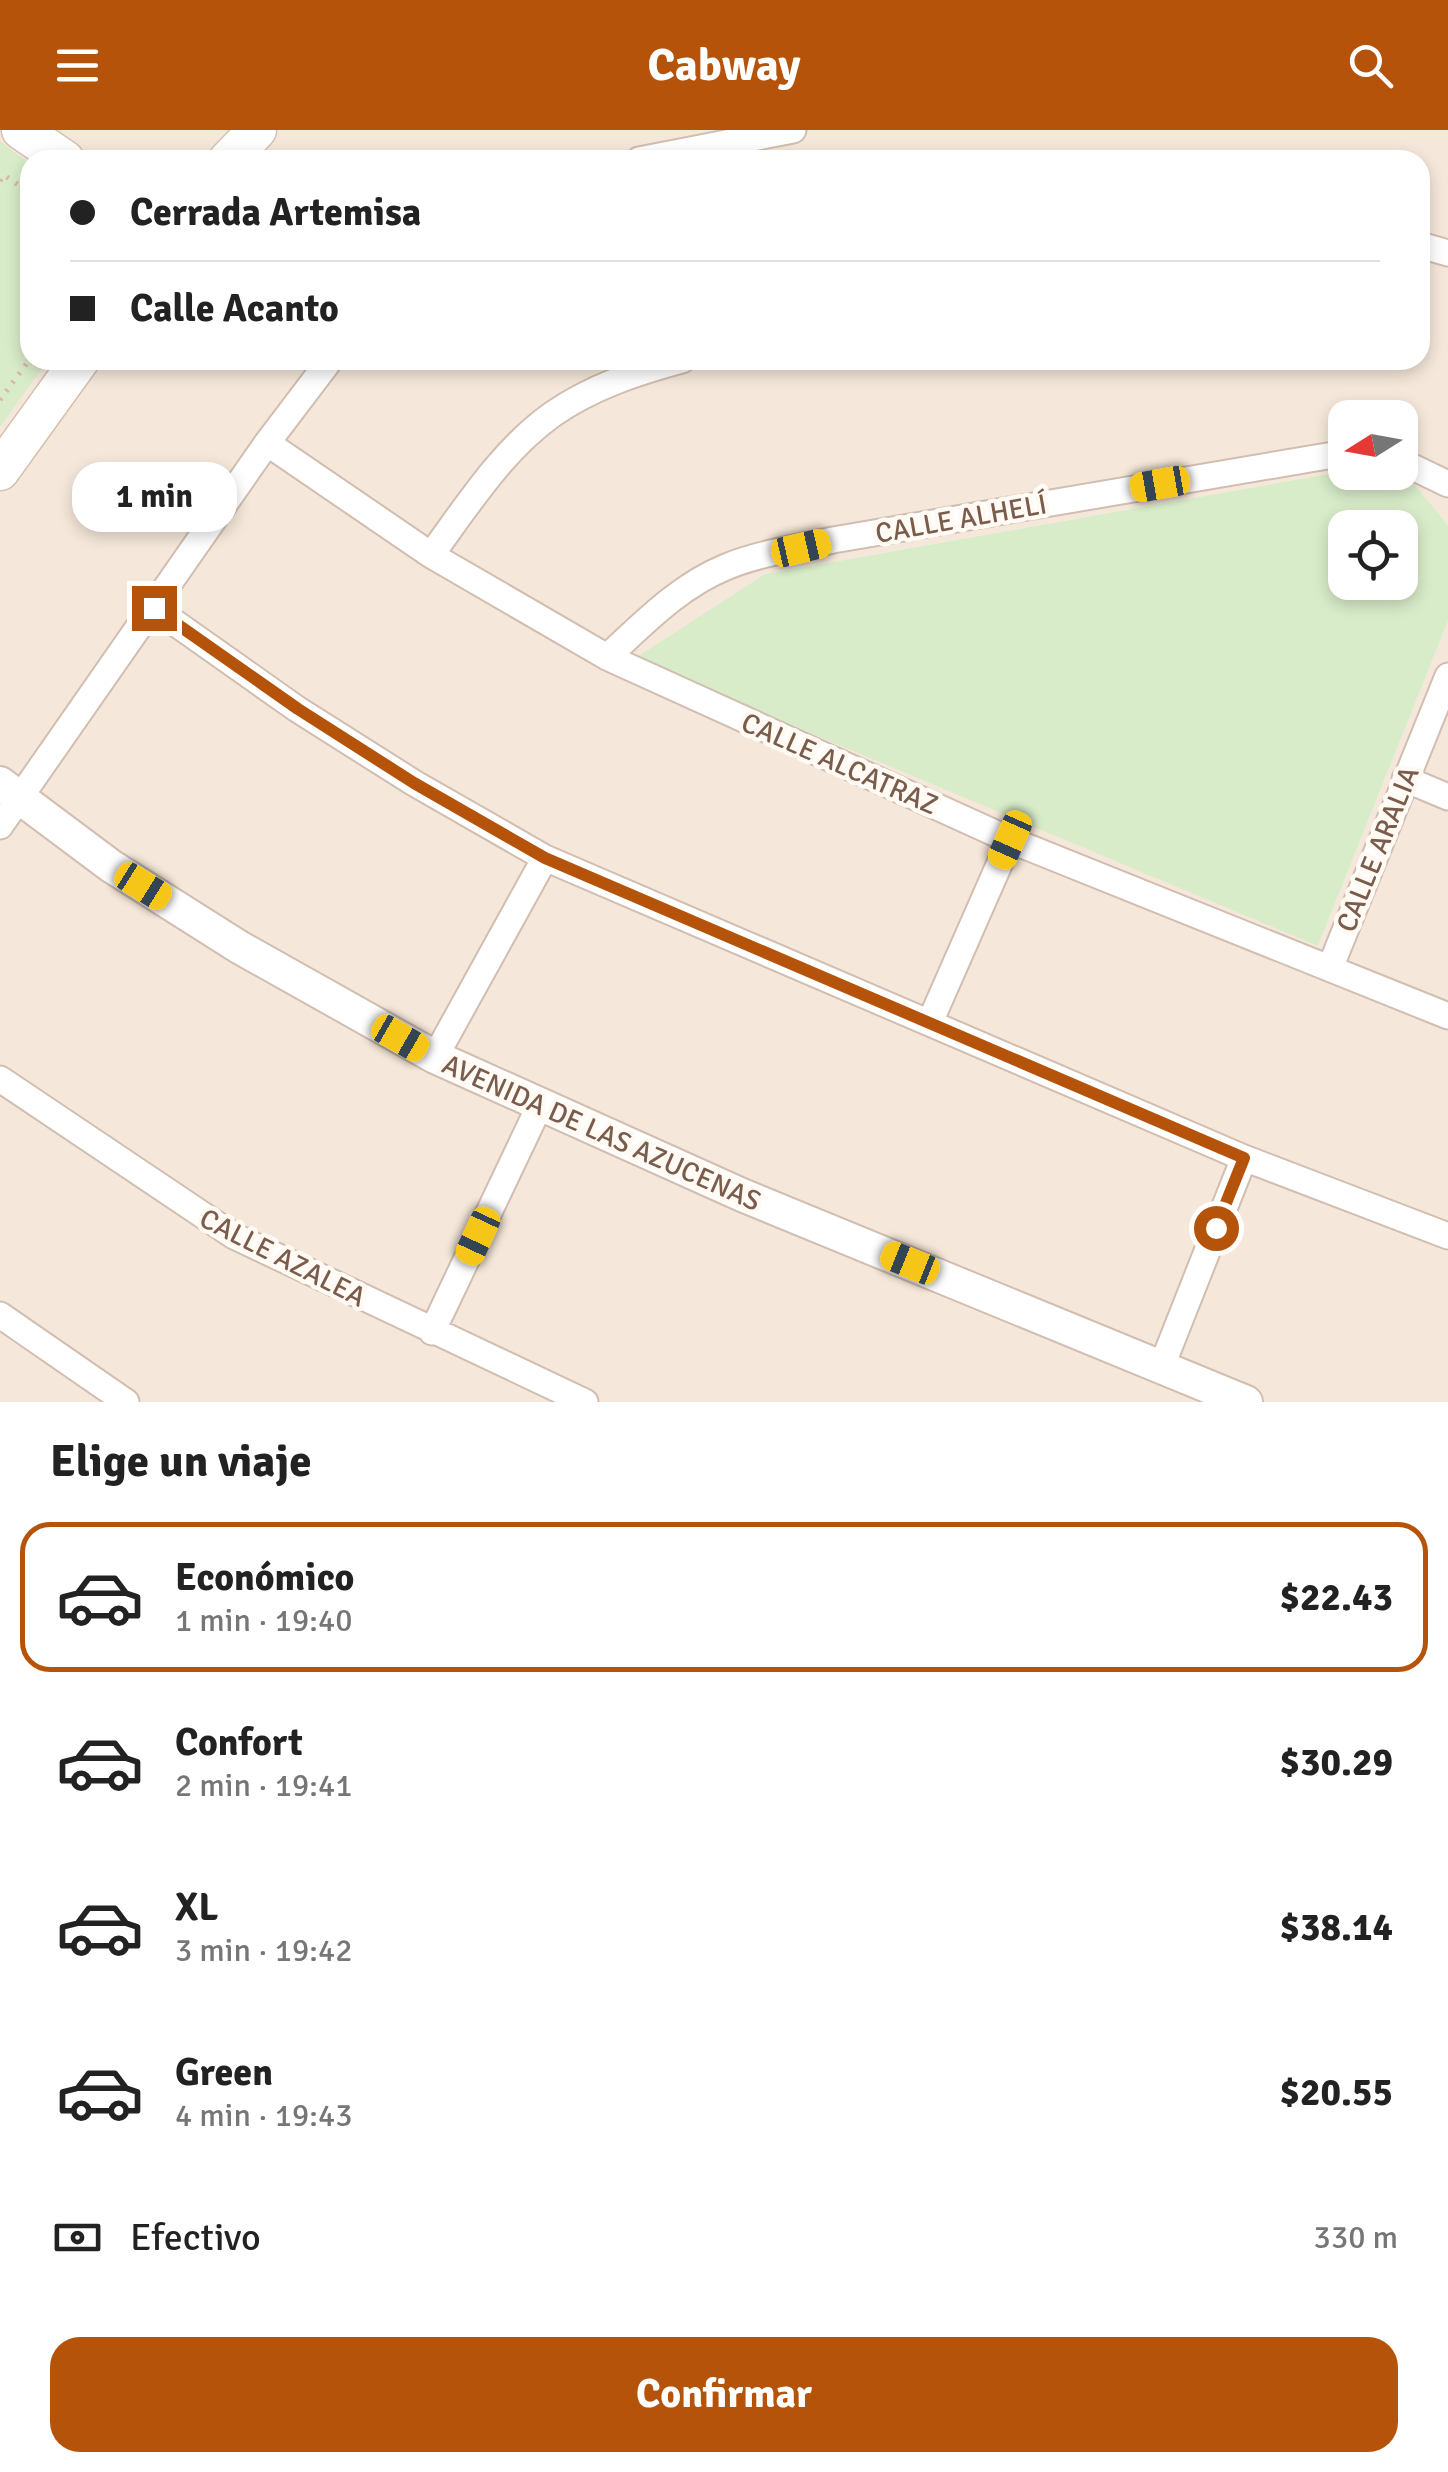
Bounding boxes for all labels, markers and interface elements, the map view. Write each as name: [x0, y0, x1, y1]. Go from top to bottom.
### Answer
icon: menu: [50, 38, 105, 93]
text: Cabway: [647, 38, 801, 93]
icon: search: [1343, 38, 1398, 93]
text: Cerrada Artemisa: [130, 189, 421, 236]
text: Calle Acanto: [130, 285, 339, 332]
north arrow: [1328, 400, 1418, 490]
map controls: [1328, 400, 1418, 600]
callout: 1 min: [72, 463, 236, 533]
car: [1128, 464, 1192, 504]
text: 1 min: [116, 477, 193, 516]
street label: CALLE ALHELÍ: [873, 487, 1050, 551]
button: locate: [1328, 510, 1418, 600]
car: [768, 527, 834, 569]
route end: [132, 586, 177, 631]
street label: CALLE ALCATRAZ: [736, 705, 943, 822]
street label: CALLE ARALIA: [1329, 762, 1427, 937]
car: [984, 806, 1036, 874]
car: [110, 857, 176, 915]
car: [367, 1010, 433, 1066]
street label: AVENIDA DE LAS AZUCENAS: [437, 1047, 766, 1219]
street label: CALLE AZALEA: [194, 1201, 371, 1314]
car: [452, 1202, 504, 1270]
route start: [1194, 1206, 1239, 1251]
car: [877, 1238, 943, 1288]
text: Elige un viaje: [50, 1434, 312, 1489]
icon: car: [55, 1552, 145, 1642]
text: Económico: [175, 1554, 354, 1601]
text: $22.43: [1280, 1574, 1393, 1621]
text: 1 min · 19:40: [175, 1601, 353, 1640]
icon: car: [55, 1717, 145, 1807]
text: Confort: [175, 1719, 303, 1766]
text: $30.29: [1280, 1739, 1393, 1786]
text: 2 min · 19:41: [175, 1766, 353, 1805]
icon: car: [55, 1882, 145, 1972]
text: XL: [175, 1884, 218, 1931]
text: $38.14: [1280, 1904, 1393, 1951]
text: 3 min · 19:42: [175, 1931, 353, 1970]
icon: car: [55, 2047, 145, 2137]
text: Green: [175, 2049, 273, 2096]
text: $20.55: [1280, 2069, 1393, 2116]
text: 4 min · 19:43: [175, 2096, 353, 2135]
icon: cash: [50, 2210, 105, 2265]
text: Efectivo: [130, 2214, 261, 2261]
text: 330 m: [1314, 2218, 1398, 2257]
button: Confirmar: [50, 2337, 1398, 2452]

